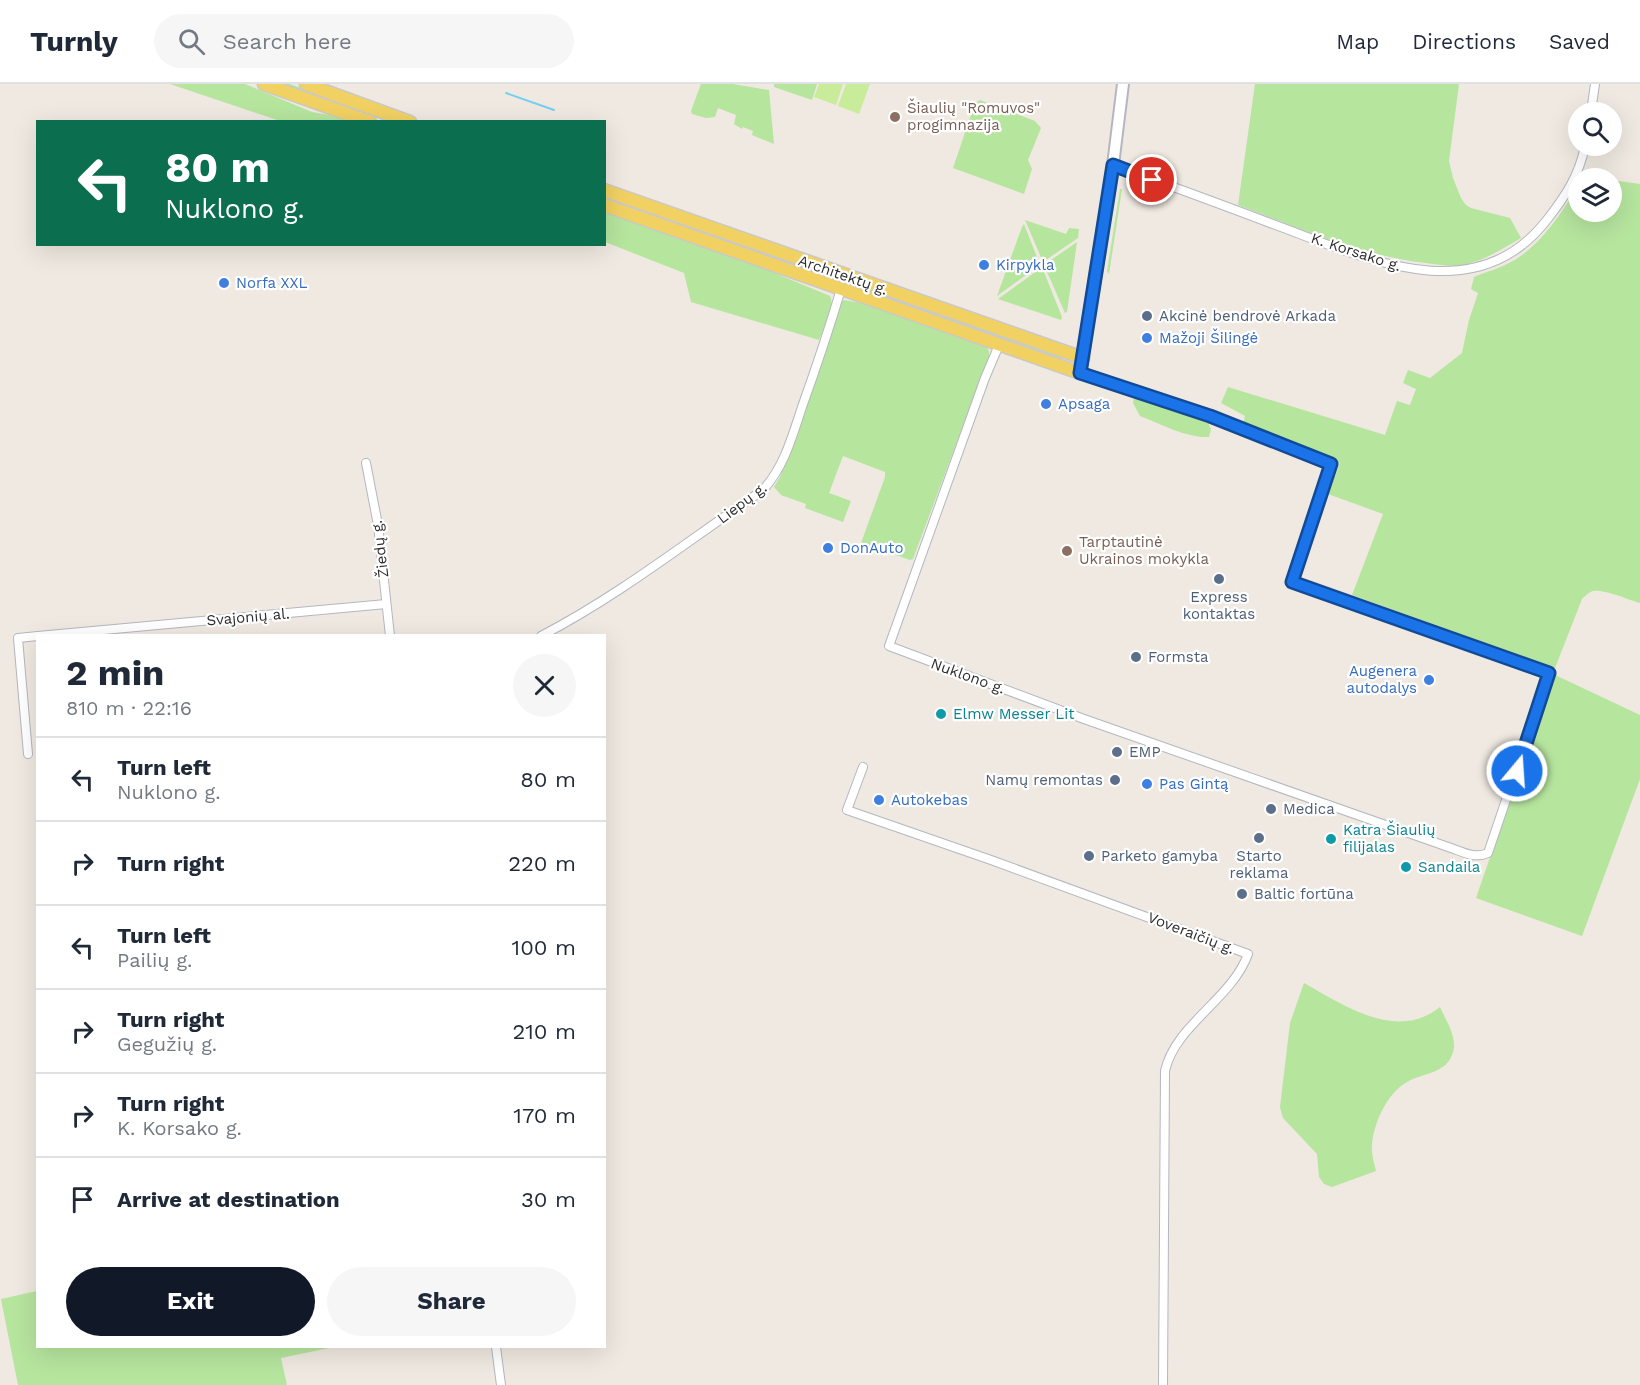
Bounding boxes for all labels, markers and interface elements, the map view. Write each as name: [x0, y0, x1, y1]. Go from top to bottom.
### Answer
search box: [154, 14, 574, 68]
text: Turnly: [30, 25, 118, 58]
icon: search: [175, 25, 208, 58]
text: Search here: [223, 29, 352, 54]
text: Map: [1336, 29, 1379, 54]
text: Directions: [1412, 29, 1516, 54]
text: Saved: [1549, 29, 1610, 54]
place label: Šiaulių "Romuvos" progimnazija: [907, 98, 1040, 134]
map controls: [1568, 102, 1622, 222]
button: search: [1568, 102, 1622, 156]
marker: Šiaulių "Romuvos" progimnazija: [888, 110, 902, 124]
text: 80 m: [165, 143, 270, 192]
icon: left: [66, 144, 144, 222]
pin: [1126, 154, 1177, 205]
icon: arrive: [1135, 163, 1168, 196]
button: layers: [1568, 168, 1622, 222]
text: Nuklono g.: [165, 193, 305, 225]
street label: K. Korsako g.: [1309, 229, 1403, 275]
street label: Architektų g.: [796, 251, 890, 299]
place label: Kirpykla: [996, 256, 1055, 274]
marker: Kirpykla: [977, 258, 991, 272]
place label: Norfa XXL: [236, 274, 308, 292]
marker: Norfa XXL: [217, 276, 231, 290]
place label: Akcinė bendrovė Arkada: [1159, 307, 1336, 325]
marker: Akcinė bendrovė Arkada: [1140, 309, 1154, 323]
place label: Mažoji Šilingė: [1159, 328, 1258, 347]
marker: Mažoji Šilingė: [1140, 331, 1154, 345]
place label: Apsaga: [1058, 395, 1111, 413]
marker: Apsaga: [1039, 397, 1053, 411]
street label: Liepų g.: [714, 479, 770, 527]
street label: Žiedų g.: [368, 519, 392, 579]
place label: Tarptautinė Ukrainos mokykla: [1079, 533, 1209, 568]
place label: DonAuto: [840, 539, 903, 557]
marker: DonAuto: [821, 541, 835, 555]
marker: Tarptautinė Ukrainos mokykla: [1060, 544, 1074, 558]
marker: Express kontaktas: [1212, 572, 1226, 586]
place label: Express kontaktas: [1183, 588, 1255, 623]
street label: Svajonių al.: [206, 604, 290, 630]
place label: Formsta: [1148, 648, 1209, 666]
marker: Formsta: [1129, 650, 1143, 664]
text: 2 min: [66, 652, 164, 694]
button: close: [513, 654, 576, 717]
street label: Nuklono g.: [928, 654, 1008, 698]
place label: Augenera autodalys: [1346, 662, 1418, 697]
marker: Augenera autodalys: [1422, 673, 1436, 687]
text: 810 m · 22:16: [66, 696, 192, 720]
place label: Elmw Messer Lit: [953, 705, 1075, 723]
marker: Elmw Messer Lit: [934, 707, 948, 721]
position arrow: [1485, 739, 1549, 803]
place label: EMP: [1129, 743, 1161, 761]
marker: EMP: [1110, 745, 1124, 759]
text: Turn left: [117, 755, 211, 780]
icon: left: [66, 763, 99, 796]
text: 80 m: [520, 767, 576, 792]
place label: Namų remontas: [985, 771, 1103, 789]
marker: Namų remontas: [1108, 773, 1122, 787]
place label: Pas Gintą: [1159, 775, 1229, 793]
marker: Pas Gintą: [1140, 777, 1154, 791]
text: Nuklono g.: [117, 780, 220, 804]
place label: Autokebas: [891, 791, 968, 809]
marker: Autokebas: [872, 793, 886, 807]
place label: Medica: [1283, 800, 1335, 818]
marker: Medica: [1264, 802, 1278, 816]
place label: Katra Šiaulių filijalas: [1343, 820, 1435, 856]
marker: Starto reklama: [1252, 831, 1266, 845]
marker: Katra Šiaulių filijalas: [1324, 832, 1338, 846]
icon: right: [66, 847, 99, 880]
place label: Parketo gamyba: [1101, 847, 1219, 865]
place label: Starto reklama: [1230, 847, 1289, 882]
marker: Parketo gamyba: [1082, 849, 1096, 863]
text: Turn right: [117, 851, 224, 876]
text: 220 m: [508, 851, 576, 876]
place label: Sandaila: [1418, 858, 1481, 876]
marker: Sandaila: [1399, 860, 1413, 874]
place label: Baltic fortūna: [1254, 885, 1354, 903]
marker: Baltic fortūna: [1235, 887, 1249, 901]
street label: Voveraičių g.: [1145, 908, 1237, 958]
text: Turn left: [117, 923, 211, 948]
icon: left: [66, 931, 99, 964]
text: 100 m: [512, 935, 576, 960]
text: Pailių g.: [117, 948, 192, 972]
text: Turn right: [117, 1007, 224, 1032]
icon: right: [66, 1015, 99, 1048]
text: 210 m: [512, 1019, 576, 1044]
text: Gegužių g.: [117, 1032, 217, 1056]
text: Turn right: [117, 1091, 224, 1116]
icon: right: [66, 1099, 99, 1132]
text: 170 m: [513, 1103, 576, 1128]
text: K. Korsako g.: [117, 1116, 242, 1140]
icon: arrive: [66, 1183, 99, 1216]
text: Arrive at destination: [117, 1187, 340, 1212]
text: 30 m: [521, 1187, 576, 1212]
button: Exit: [66, 1267, 315, 1336]
button: Share: [327, 1267, 576, 1336]

